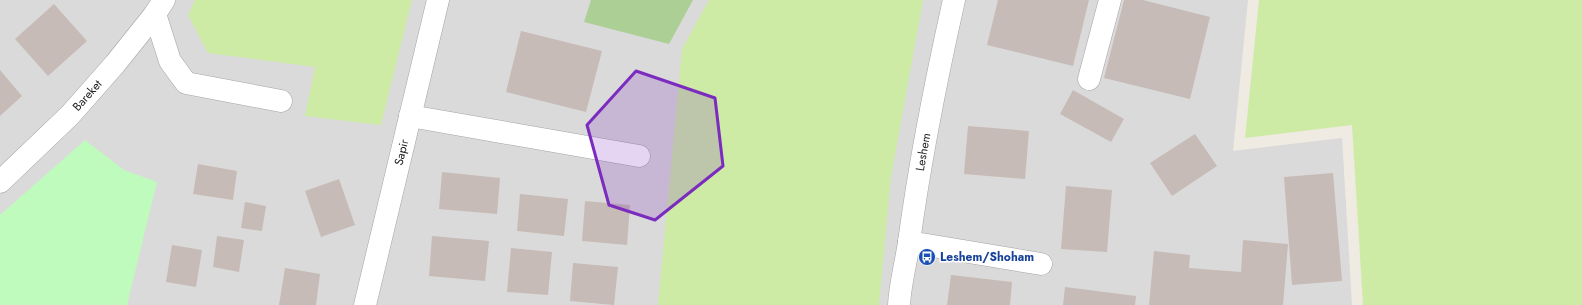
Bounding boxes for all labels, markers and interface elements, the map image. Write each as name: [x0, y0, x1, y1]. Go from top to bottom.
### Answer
street label: Bareket: [68, 76, 106, 115]
street label: Leshem: [911, 131, 935, 172]
street label: Sapir: [390, 137, 414, 167]
bus stop icon: Leshem/Shoham: [917, 247, 937, 267]
place label: Leshem/Shoham: [940, 248, 1034, 266]

